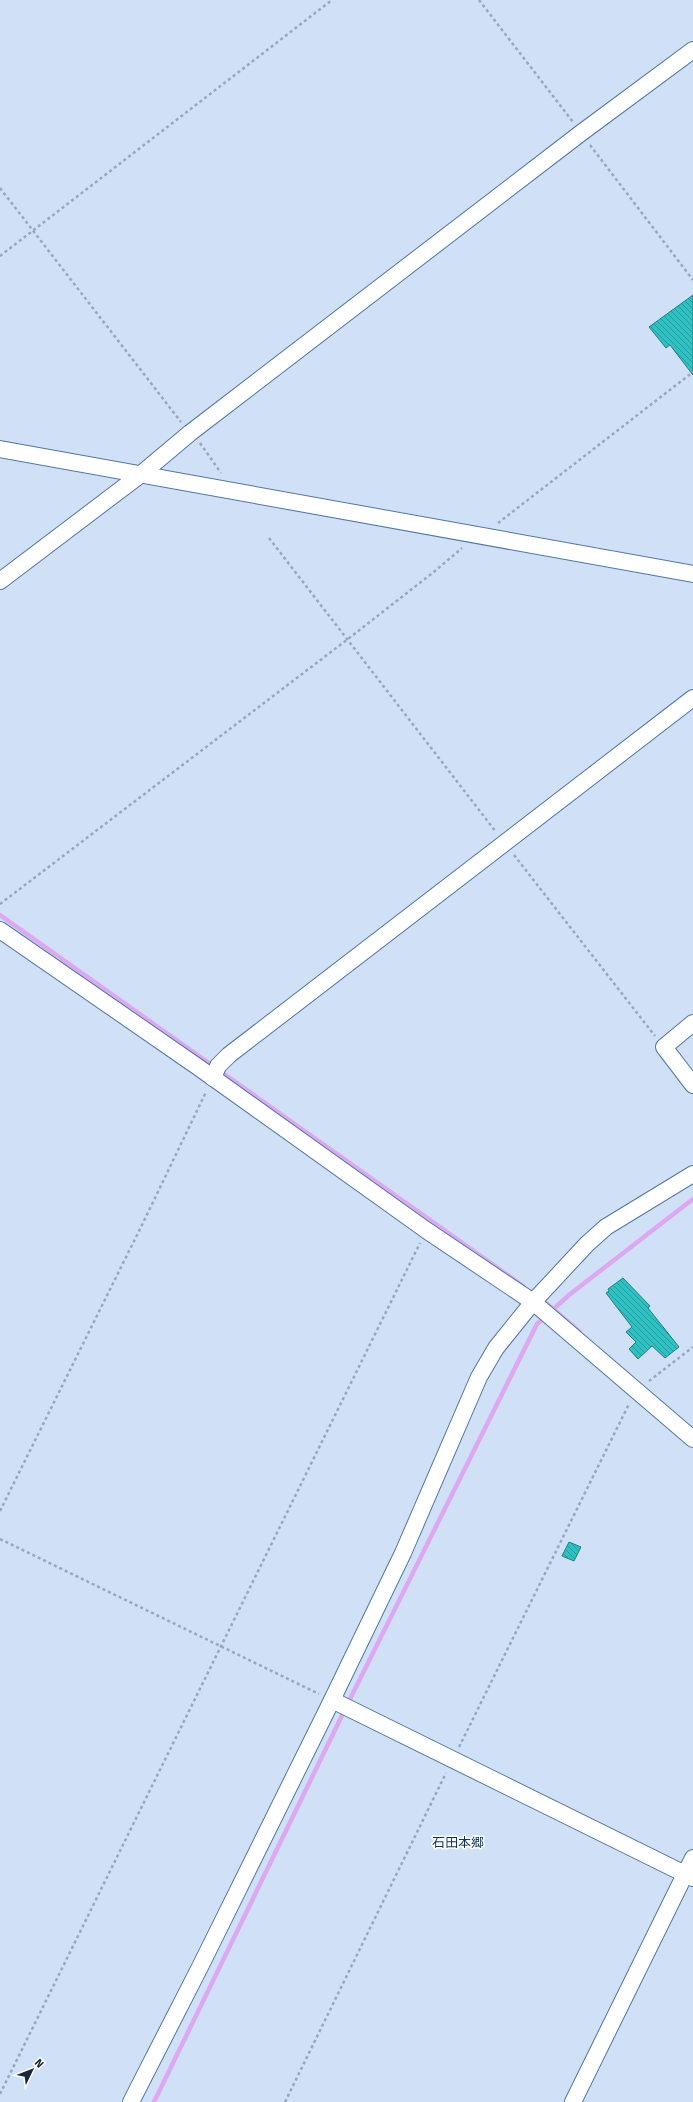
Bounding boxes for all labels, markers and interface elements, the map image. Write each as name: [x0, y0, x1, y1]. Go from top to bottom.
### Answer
district label: 石田本郷: [432, 1835, 484, 1850]
north arrow: [12, 2050, 52, 2090]
text: N: [32, 2056, 46, 2071]

